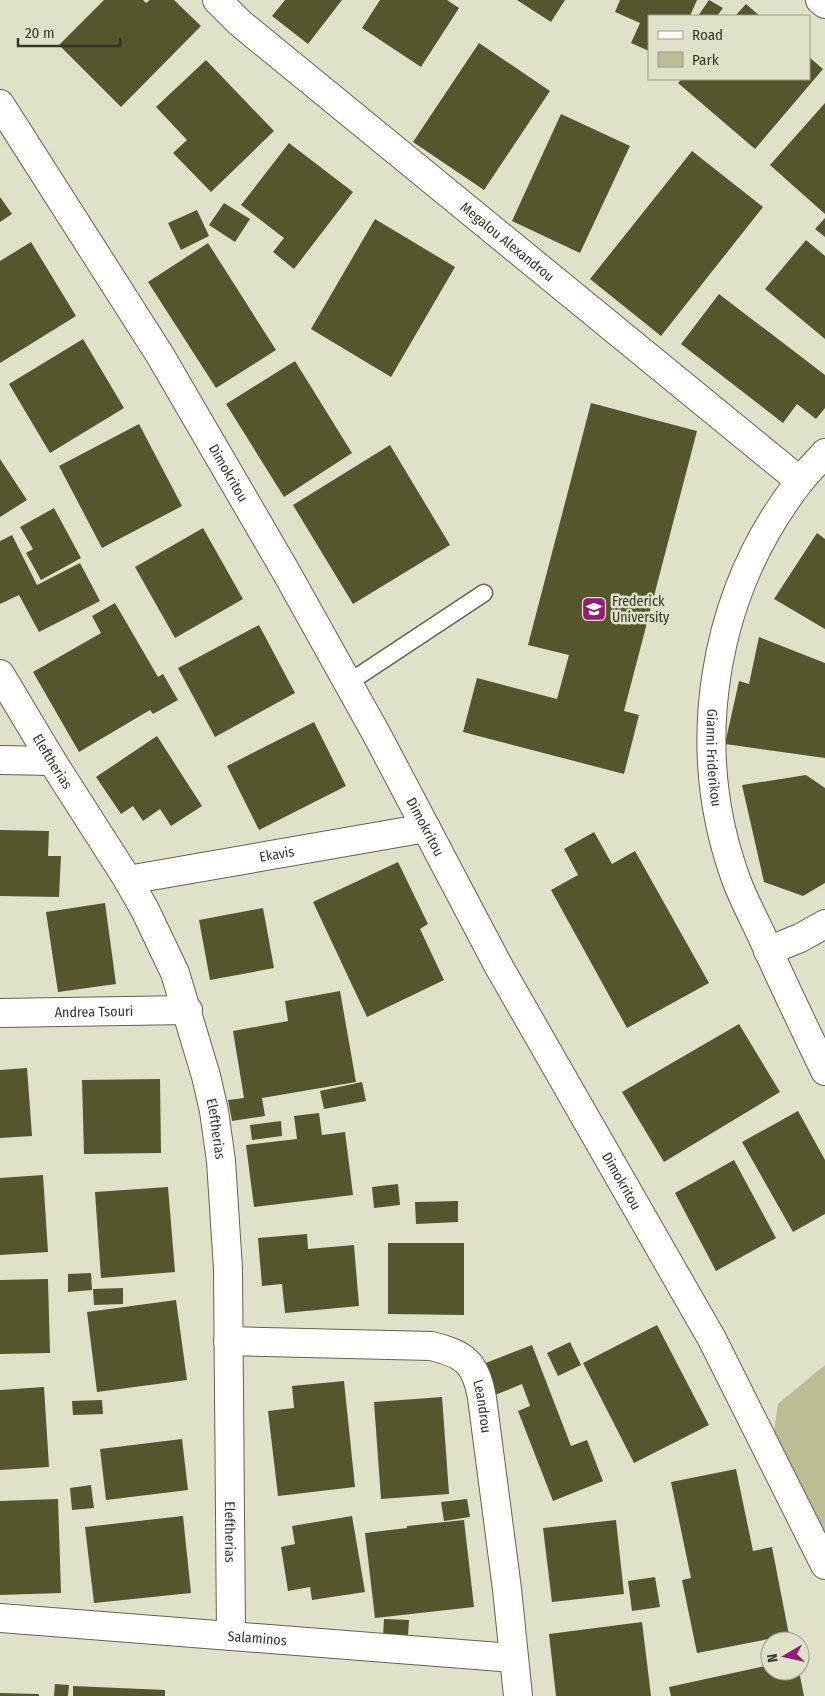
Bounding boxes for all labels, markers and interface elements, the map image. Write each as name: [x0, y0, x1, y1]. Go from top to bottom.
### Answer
scale bar: [18, 15, 120, 47]
legend: [648, 15, 810, 80]
text: 20 m: [25, 24, 55, 42]
text: Road: [692, 26, 723, 44]
text: Park: [692, 51, 719, 69]
street label: Megalou Alexandrou: [457, 198, 558, 285]
street label: Dimokritou: [205, 441, 252, 505]
place label: Frederick University: [612, 593, 670, 626]
school or university icon: Frederick University: [581, 596, 607, 622]
street label: Gianni Friderikou: [703, 708, 725, 808]
street label: Eleftherias: [29, 731, 76, 792]
street label: Dimokritou: [403, 795, 448, 859]
street label: Ekavis: [258, 843, 296, 865]
street label: Andrea Tsouri: [55, 1002, 133, 1021]
street label: Eleftherias: [203, 1096, 229, 1160]
street label: Dimokritou: [598, 1149, 645, 1213]
street label: Leandrou: [470, 1377, 495, 1434]
street label: Eleftherias: [221, 1501, 239, 1563]
street label: Salaminos: [227, 1627, 287, 1649]
north arrow: [760, 1631, 810, 1681]
text: N: [764, 1652, 782, 1663]

